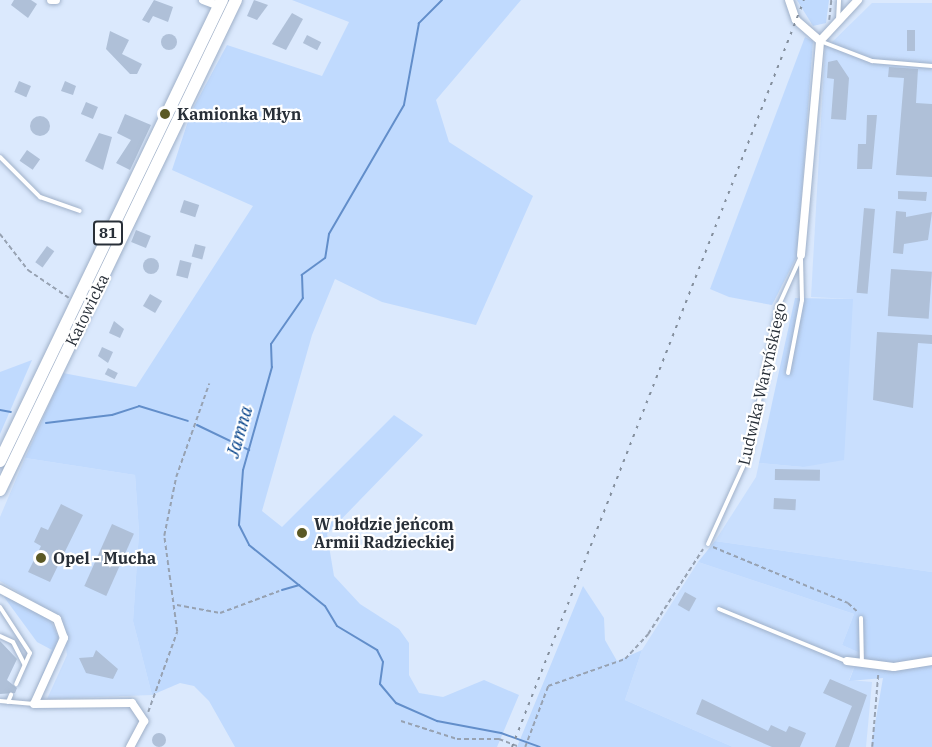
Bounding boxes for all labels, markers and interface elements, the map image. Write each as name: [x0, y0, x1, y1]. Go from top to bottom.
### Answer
place label: Kamionka Młyn: [177, 104, 301, 124]
marker: Kamionka Młyn: [158, 107, 172, 121]
road number: 81: [93, 221, 123, 245]
street label: Katowicka: [61, 271, 113, 349]
street label: Ludwika Waryńskiego: [734, 301, 790, 467]
water label: Jamna: [222, 404, 258, 460]
place label: W hołdzie jeńcom Armii Radzieckiej: [314, 514, 455, 552]
marker: W hołdzie jeńcom Armii Radzieckiej: [295, 526, 309, 540]
place label: Opel - Mucha: [53, 548, 156, 568]
marker: Opel - Mucha: [34, 551, 48, 565]

